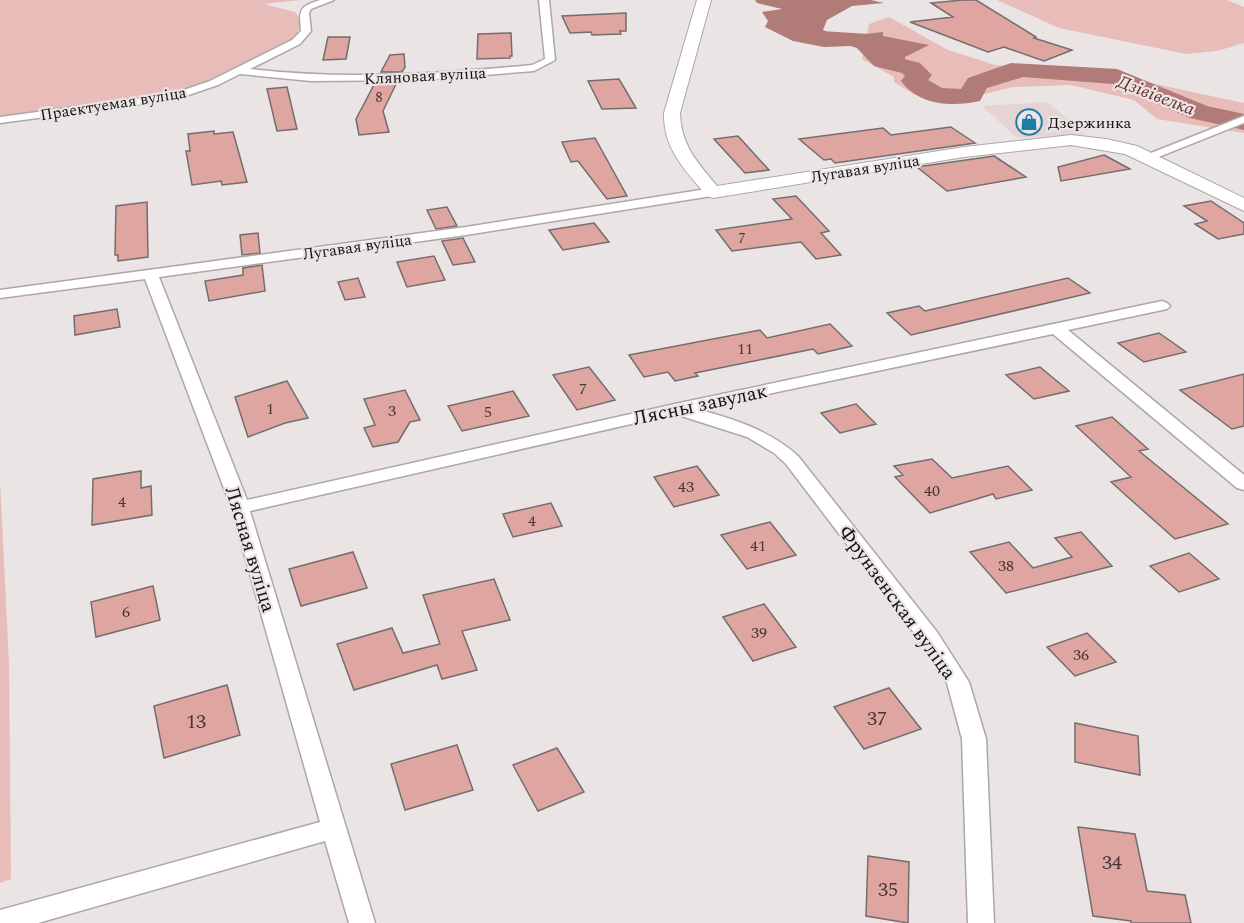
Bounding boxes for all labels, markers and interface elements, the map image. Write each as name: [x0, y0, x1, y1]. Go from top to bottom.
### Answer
street label: Кляновая вуліца: [363, 61, 487, 91]
water label: Дзівівелка: [1112, 68, 1199, 123]
street label: Праектуемая вуліца: [38, 81, 188, 127]
house number: 8: [376, 87, 383, 108]
shop icon: Дзержинка: [1014, 107, 1044, 137]
place label: Дзержинка: [1048, 111, 1132, 135]
street label: Лугавая вуліца: [809, 149, 921, 189]
street label: Лугавая вуліца: [301, 227, 413, 267]
house number: 7: [739, 228, 746, 249]
house number: 11: [737, 337, 753, 361]
street label: Лясны завулак: [630, 376, 770, 434]
house number: 7: [579, 377, 587, 401]
house number: 1: [266, 397, 274, 421]
house number: 3: [388, 399, 396, 423]
house number: 5: [484, 400, 492, 424]
house number: 43: [678, 475, 694, 499]
house number: 40: [924, 479, 940, 503]
street label: Лясная вуліца: [217, 483, 283, 616]
house number: 4: [118, 490, 126, 514]
house number: 4: [528, 509, 536, 533]
street label: Фрунзенская вуліца: [831, 519, 964, 686]
house number: 41: [750, 534, 766, 558]
house number: 38: [998, 554, 1014, 578]
house number: 6: [122, 600, 130, 624]
house number: 39: [751, 621, 767, 645]
house number: 36: [1073, 643, 1089, 667]
house number: 37: [867, 704, 887, 734]
house number: 13: [186, 707, 206, 737]
house number: 34: [1102, 848, 1122, 878]
house number: 35: [878, 875, 898, 905]

